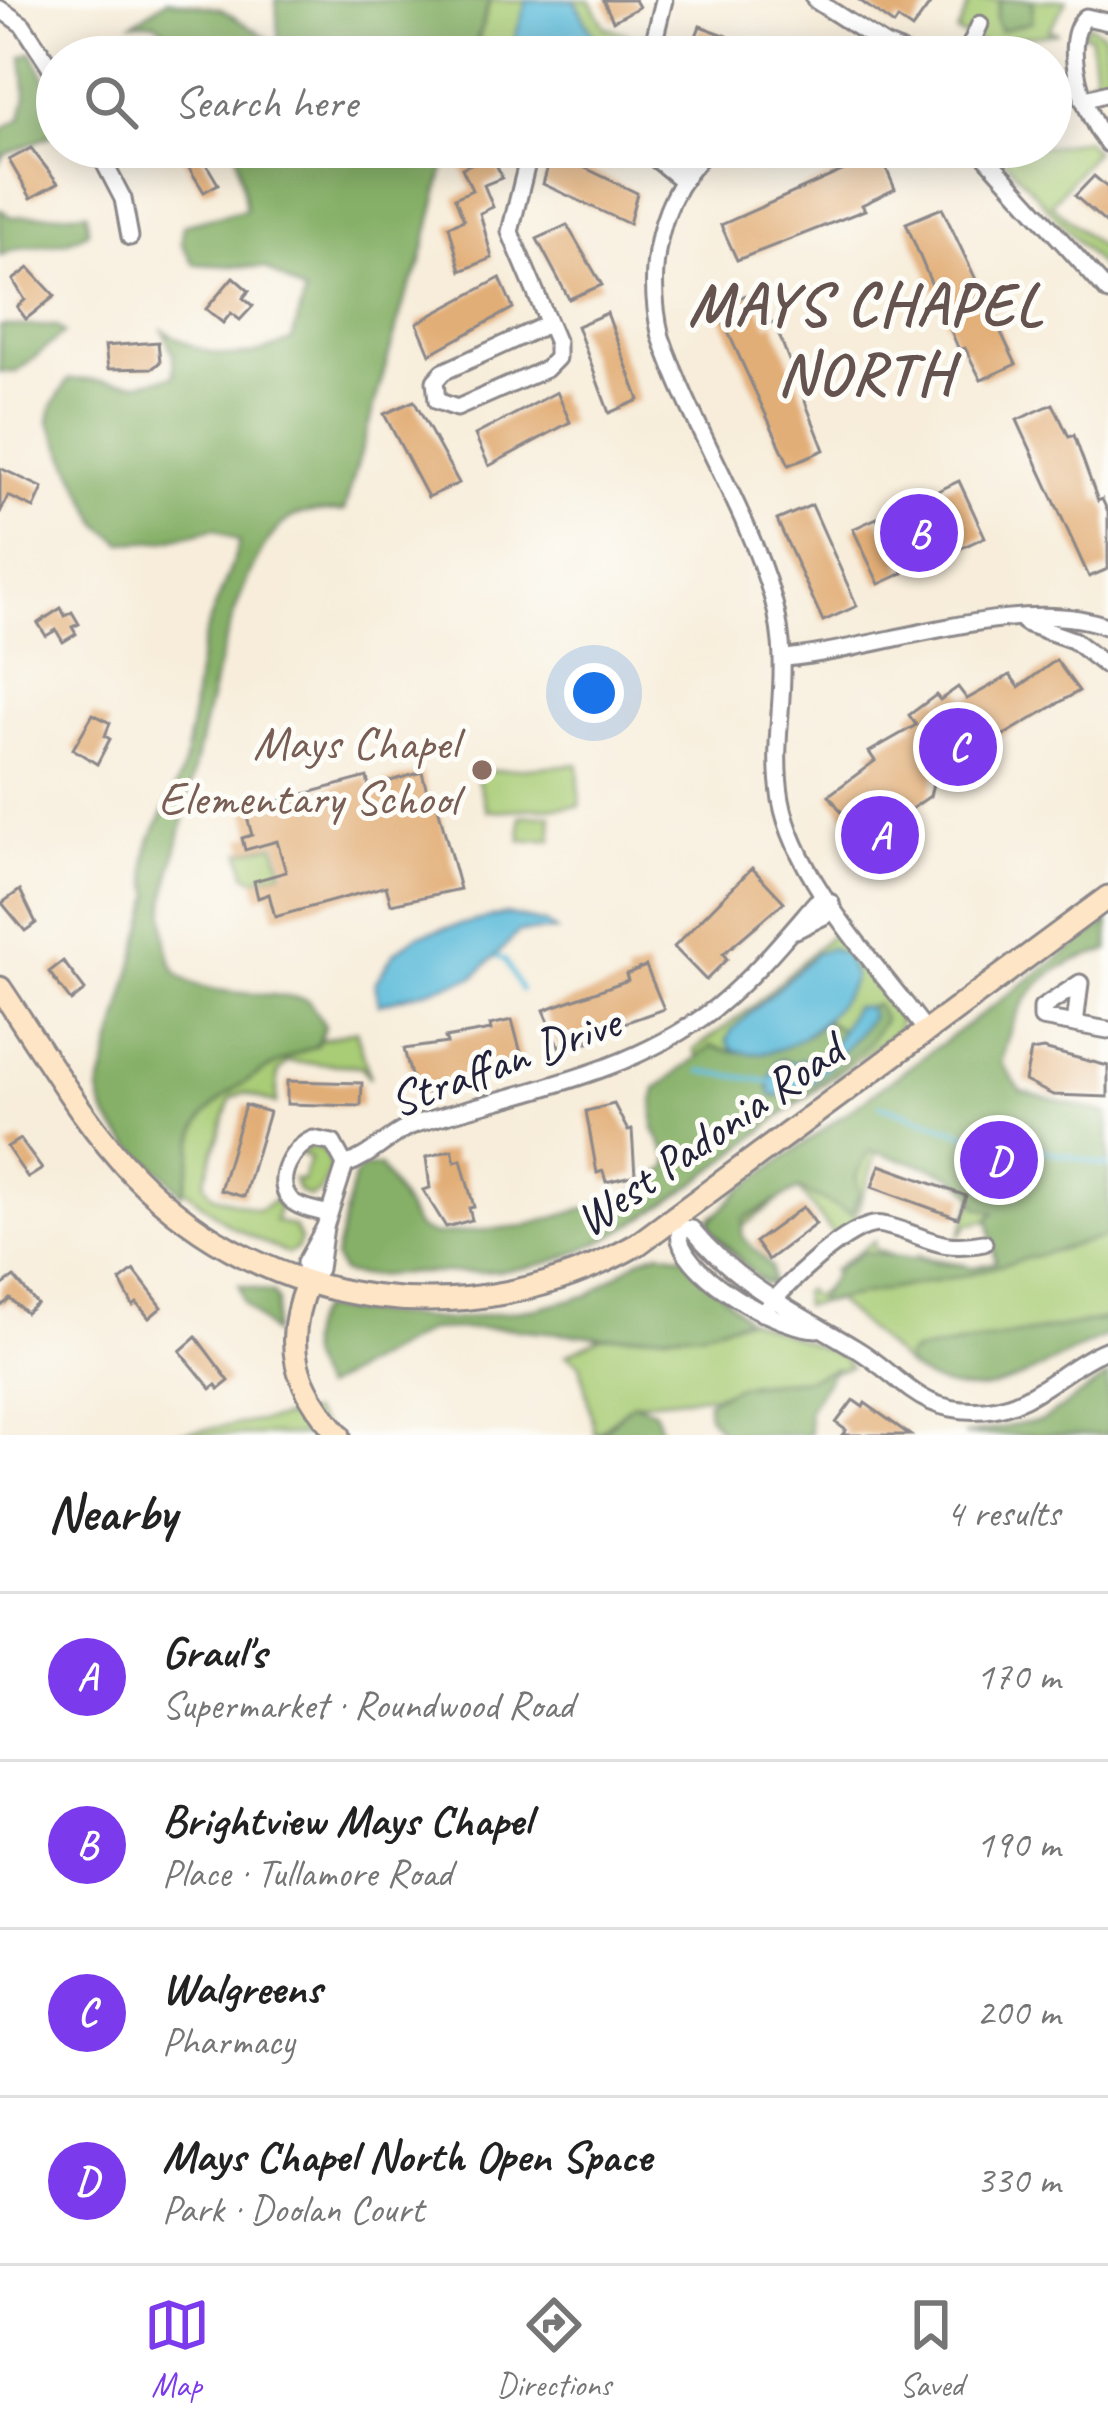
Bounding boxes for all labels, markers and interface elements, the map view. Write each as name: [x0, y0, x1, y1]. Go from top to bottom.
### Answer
search box: [36, 36, 1072, 168]
icon: search: [78, 69, 144, 135]
text: Search here: [174, 74, 357, 131]
district label: MAYS CHAPEL NORTH: [688, 266, 1044, 411]
pin: B: [880, 488, 958, 578]
your location: [564, 663, 624, 723]
pin: C: [919, 702, 997, 792]
place label: Mays Chapel Elementary School: [158, 713, 466, 828]
marker: Mays Chapel Elementary School: [469, 757, 495, 783]
pin: A: [841, 790, 919, 880]
street label: Straffan Drive: [381, 990, 631, 1130]
street label: West Padonia Road: [563, 1016, 860, 1249]
pin: D: [960, 1115, 1038, 1205]
text: Nearby: [48, 1481, 176, 1545]
text: 4 results: [946, 1489, 1060, 1538]
text: Graul's: [162, 1624, 266, 1681]
text: A: [77, 1652, 97, 1701]
text: 170 m: [976, 1652, 1060, 1701]
text: Supermarket · Roundwood Road: [162, 1681, 574, 1730]
text: Brightview Mays Chapel: [162, 1792, 531, 1849]
text: B: [77, 1820, 97, 1869]
text: 190 m: [976, 1820, 1060, 1869]
text: Place · Tullamore Road: [162, 1849, 452, 1898]
text: Walgreens: [162, 1960, 322, 2017]
text: C: [78, 1988, 96, 2037]
text: 200 m: [976, 1988, 1060, 2037]
text: Pharmacy: [162, 2017, 294, 2066]
text: Mays Chapel North Open Space: [162, 2128, 652, 2185]
text: D: [76, 2156, 98, 2205]
text: 330 m: [976, 2156, 1060, 2205]
text: Park · Doolan Court: [162, 2185, 424, 2234]
tab: Map: [144, 2292, 210, 2406]
tab: Directions: [497, 2292, 611, 2406]
tab: Saved: [898, 2292, 964, 2406]

